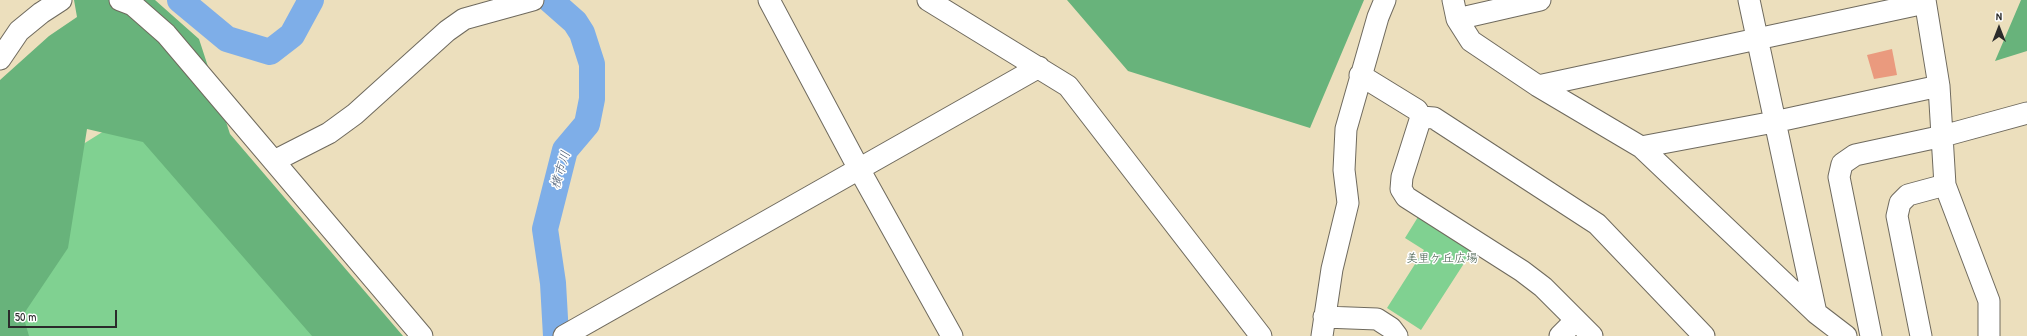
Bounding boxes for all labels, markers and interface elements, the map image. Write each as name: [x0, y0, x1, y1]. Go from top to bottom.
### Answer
north arrow: [1979, 8, 2019, 48]
text: N: [1996, 9, 2002, 23]
water label: 横市川: [548, 149, 574, 191]
park label: 美里ケ丘広場: [1406, 252, 1478, 266]
scale bar: [10, 302, 119, 328]
text: 50 m: [15, 308, 36, 325]

